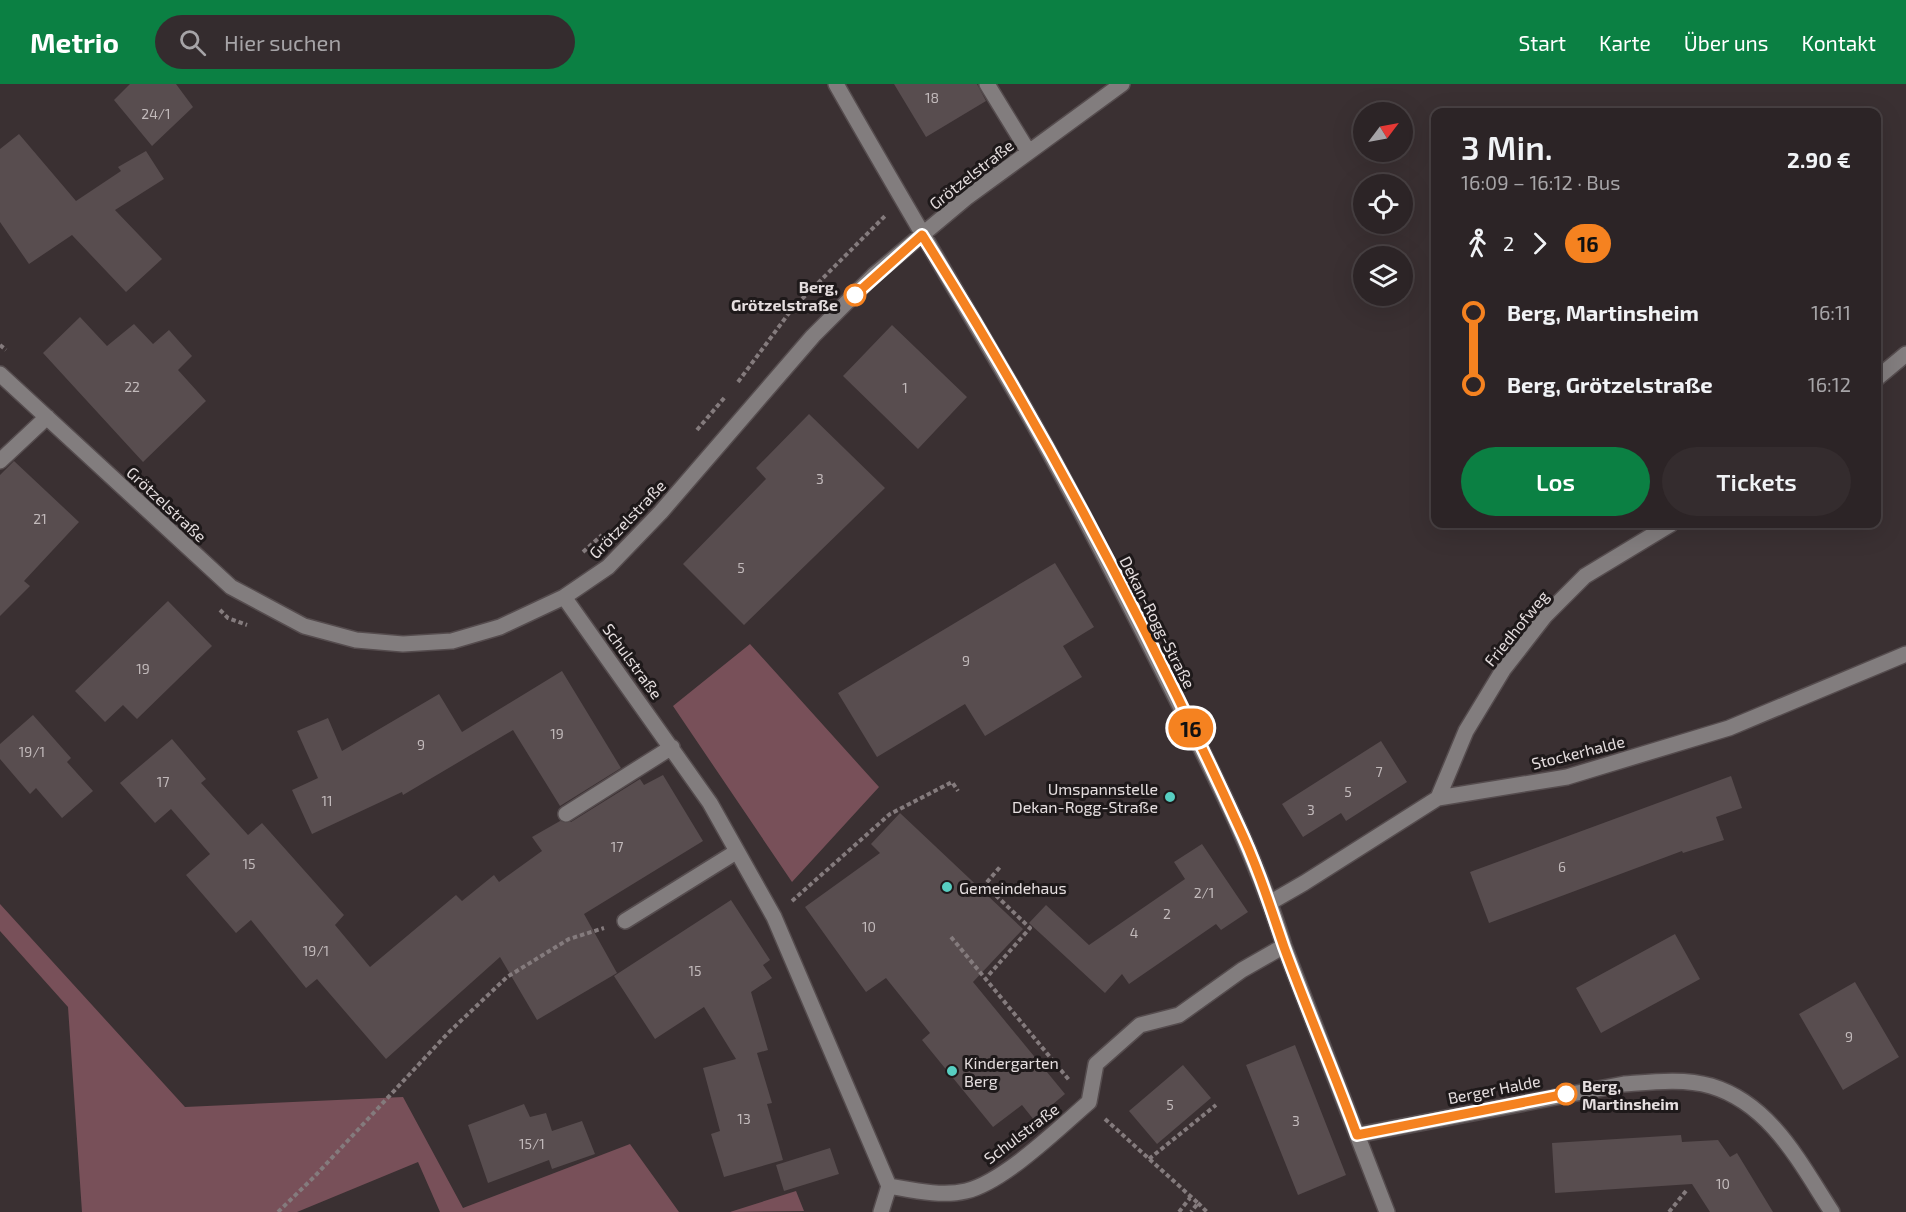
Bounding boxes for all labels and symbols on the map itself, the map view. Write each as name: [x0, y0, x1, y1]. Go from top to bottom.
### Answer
house number: 18: [925, 89, 939, 106]
north arrow: [1353, 102, 1413, 162]
house number: 24/1: [141, 105, 171, 122]
street label: Grötzelstraße: [925, 135, 1017, 213]
place label: Berg, Grötzelstraße: [731, 277, 838, 314]
marker: Berg, Grötzelstraße: [844, 284, 866, 306]
house number: 22: [124, 378, 140, 395]
house number: 1: [902, 379, 908, 396]
street label: Grötzelstraße: [123, 462, 211, 546]
house number: 3: [816, 470, 824, 487]
street label: Grötzelstraße: [585, 476, 669, 562]
house number: 21: [33, 510, 47, 527]
street label: Dekan-Rogg-Straße: [1116, 553, 1200, 691]
house number: 5: [737, 559, 745, 576]
street label: Friedhofweg: [1480, 586, 1552, 670]
street label: Schulstraße: [599, 619, 667, 703]
house number: 9: [962, 652, 970, 669]
house number: 19: [136, 660, 150, 677]
line badge: 16: [1164, 708, 1218, 748]
house number: 19: [550, 725, 564, 742]
street label: Stockerhalde: [1529, 731, 1627, 773]
house number: 9: [417, 736, 425, 753]
house number: 19/1: [19, 743, 45, 760]
house number: 7: [1375, 763, 1383, 780]
house number: 17: [157, 773, 169, 790]
place label: Umspannstelle Dekan-Rogg-Straße: [1012, 779, 1158, 816]
house number: 5: [1344, 783, 1352, 800]
marker: Umspannstelle Dekan-Rogg-Straße: [1163, 790, 1177, 804]
house number: 11: [321, 792, 333, 809]
house number: 3: [1307, 801, 1315, 818]
house number: 17: [611, 838, 623, 855]
house number: 15: [242, 855, 256, 872]
house number: 6: [1558, 858, 1566, 875]
place label: Gemeindehaus: [959, 878, 1067, 897]
marker: Gemeindehaus: [940, 880, 954, 894]
house number: 2/1: [1194, 884, 1214, 901]
house number: 2: [1163, 905, 1171, 922]
house number: 10: [862, 918, 876, 935]
house number: 4: [1130, 924, 1138, 941]
house number: 19/1: [303, 942, 329, 959]
house number: 15: [688, 962, 702, 979]
house number: 9: [1845, 1028, 1853, 1045]
place label: Kindergarten Berg: [964, 1053, 1059, 1090]
marker: Kindergarten Berg: [945, 1064, 959, 1078]
street label: Berger Halde: [1446, 1071, 1542, 1107]
place label: Berg, Martinsheim: [1582, 1076, 1679, 1113]
marker: Berg, Martinsheim: [1555, 1083, 1577, 1105]
house number: 5: [1166, 1096, 1174, 1113]
street label: Schulstraße: [980, 1099, 1062, 1167]
house number: 13: [737, 1110, 751, 1127]
house number: 3: [1292, 1112, 1300, 1129]
house number: 15/1: [519, 1135, 545, 1152]
house number: 10: [1716, 1175, 1730, 1192]

